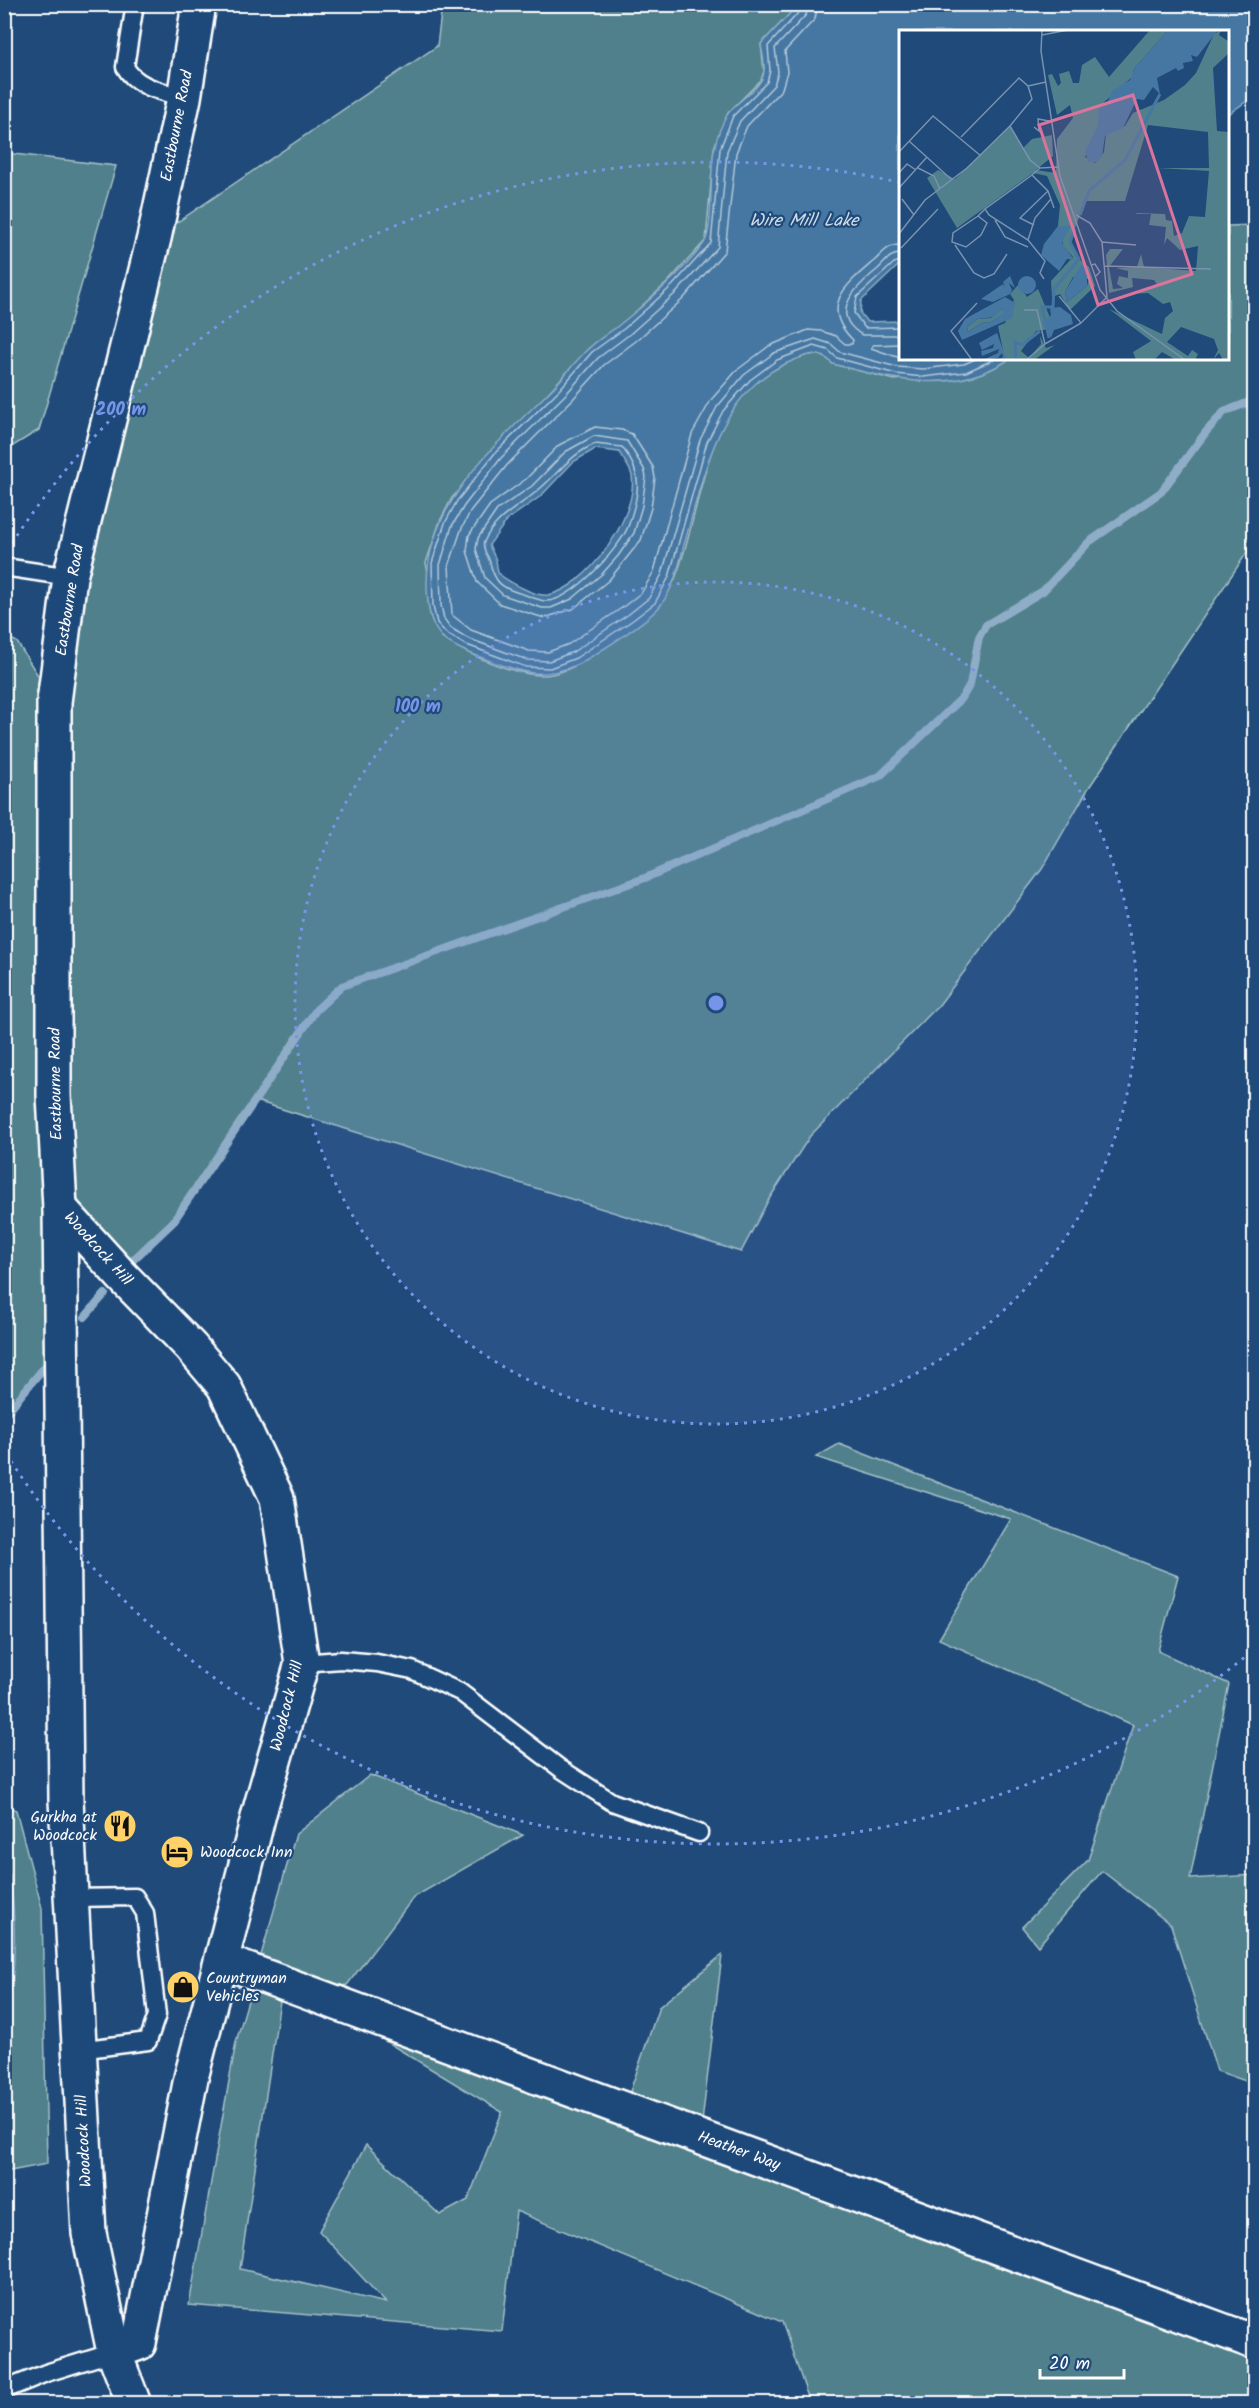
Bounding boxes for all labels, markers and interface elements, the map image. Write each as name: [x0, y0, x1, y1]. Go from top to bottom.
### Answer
inset map: [899, 30, 1229, 360]
street label: Eastbourne Road: [154, 67, 200, 184]
water label: Wire Mill Lake: [750, 207, 860, 236]
text: 200 m: [96, 396, 147, 425]
street label: Eastbourne Road: [49, 541, 91, 658]
text: 100 m: [395, 693, 441, 722]
centre of rings: [706, 993, 726, 1013]
street label: Eastbourne Road: [43, 1026, 69, 1141]
street label: Woodcock Hill: [58, 1206, 138, 1292]
street label: Woodcock Hill: [264, 1658, 310, 1754]
place label: Gurkha at Woodcock: [31, 1805, 98, 1848]
restaurant icon: Gurkha at Woodcock: [102, 1808, 138, 1844]
hotel icon: Woodcock Inn: [159, 1834, 195, 1870]
place label: Woodcock Inn: [200, 1840, 292, 1865]
place label: Countryman Vehicles: [206, 1966, 287, 2009]
shop icon: Countryman Vehicles: [165, 1969, 201, 2005]
street label: Woodcock Hill: [69, 2094, 99, 2188]
street label: Heather Way: [694, 2124, 784, 2178]
scale bar: [1040, 2342, 1124, 2380]
text: 20 m: [1049, 2350, 1090, 2379]

